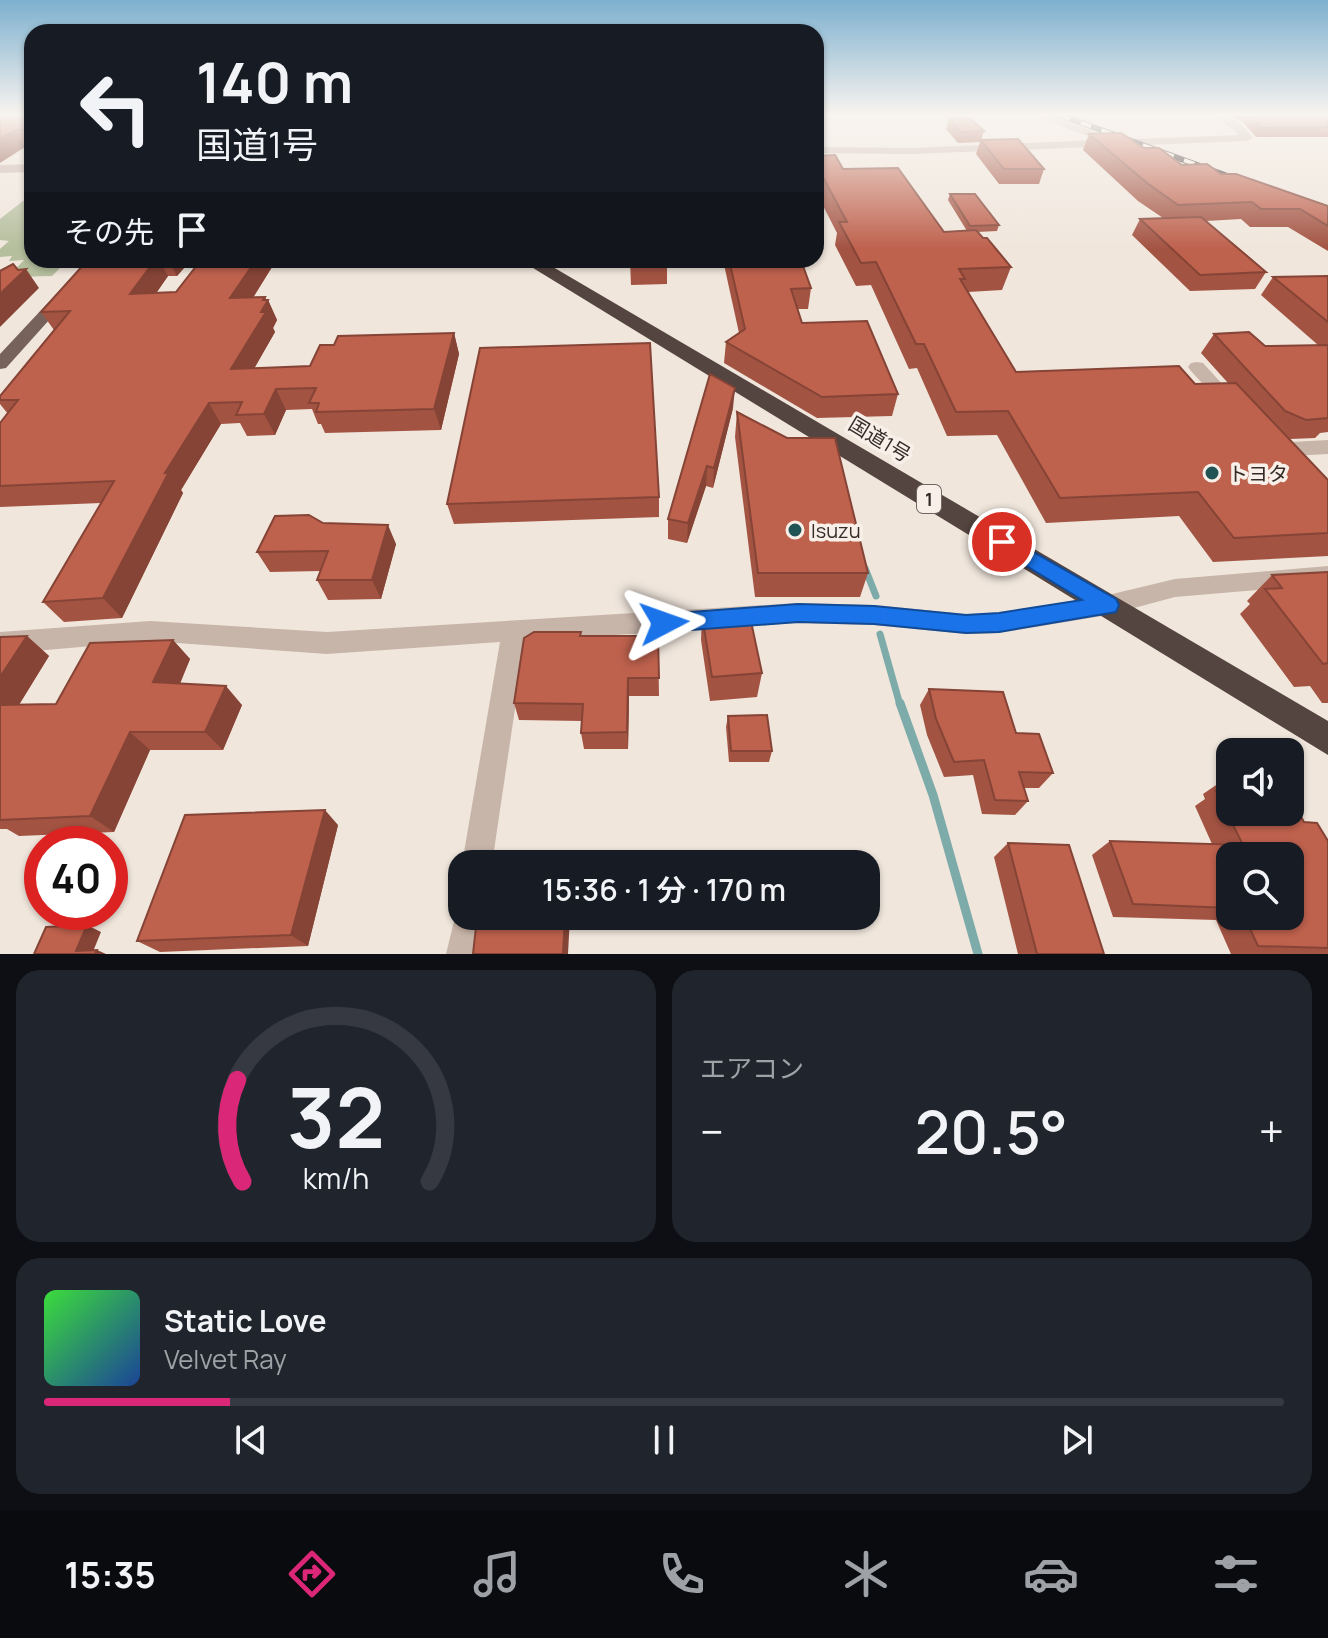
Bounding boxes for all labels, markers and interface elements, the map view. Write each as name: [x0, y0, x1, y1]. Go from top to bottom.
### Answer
text: 140 m: [196, 43, 353, 120]
icon: left: [64, 56, 168, 160]
text: 国道1号: [196, 120, 318, 169]
icon: arrive: [170, 208, 214, 252]
text: その先: [64, 211, 154, 252]
street label: 国道1号: [844, 410, 916, 468]
place label: トヨタ: [1228, 460, 1288, 487]
marker: トヨタ: [1203, 464, 1221, 482]
road number: 1: [917, 485, 941, 513]
pin: [968, 508, 1036, 576]
place label: Isuzu: [811, 517, 861, 544]
icon: arrive: [980, 520, 1024, 564]
marker: Isuzu: [786, 521, 804, 539]
position arrow: [622, 581, 706, 665]
map controls: [1216, 738, 1304, 930]
button: sound: [1216, 738, 1304, 826]
speed limit sign: 40: [24, 826, 128, 930]
button: search: [1216, 842, 1304, 930]
text: 15:36 · 1 分 · 170 m: [542, 869, 786, 910]
text: エアコン: [700, 1050, 804, 1086]
text: 32: [287, 1059, 385, 1173]
text: 20.5°: [915, 1090, 1068, 1172]
text: −: [700, 1101, 724, 1161]
text: +: [1259, 1101, 1284, 1161]
text: km/h: [303, 1159, 369, 1198]
text: Static Love: [164, 1300, 327, 1341]
text: Velvet Ray: [164, 1341, 287, 1377]
icon: previous: [229, 1418, 273, 1462]
icon: pause: [642, 1418, 686, 1462]
icon: next: [1055, 1418, 1099, 1462]
icon: directions: [284, 1546, 340, 1602]
icon: music: [469, 1546, 525, 1602]
icon: phone: [654, 1546, 710, 1602]
icon: climate: [838, 1546, 894, 1602]
icon: car: [1023, 1546, 1079, 1602]
icon: filters: [1208, 1546, 1264, 1602]
text: 15:35: [64, 1550, 156, 1599]

